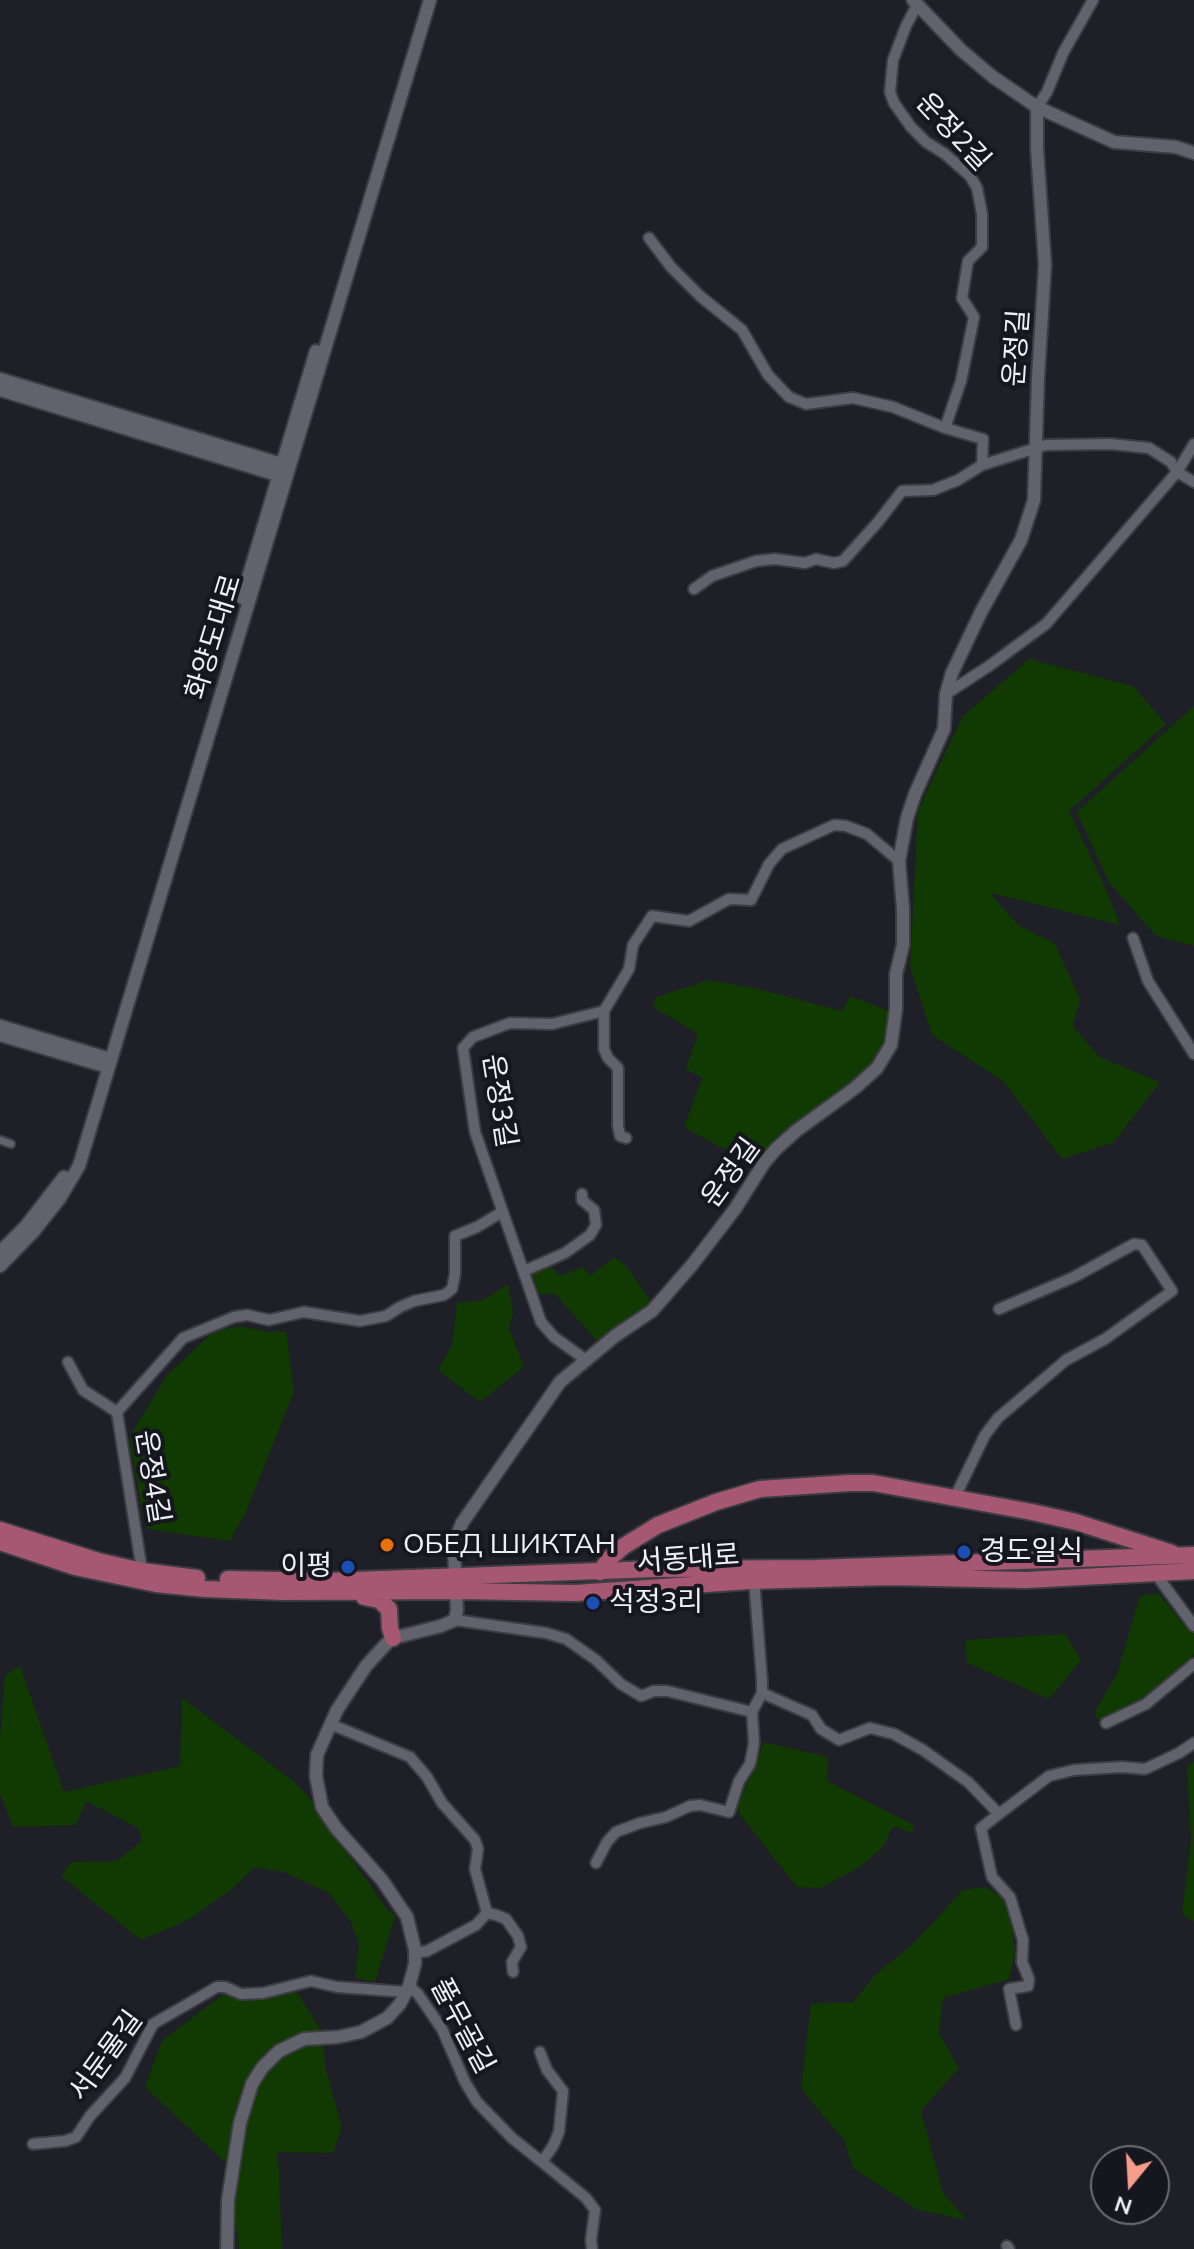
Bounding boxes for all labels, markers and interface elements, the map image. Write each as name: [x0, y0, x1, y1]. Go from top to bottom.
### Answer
street label: 운정2길: [909, 86, 997, 178]
street label: 운정길: [998, 308, 1036, 388]
street label: 화양도대로: [179, 571, 249, 703]
street label: 운정3길: [475, 1052, 523, 1150]
street label: 운정길: [695, 1132, 767, 1214]
street label: 운정4길: [128, 1428, 176, 1526]
place label: ОБЕД ШИКТАН: [403, 1528, 616, 1562]
place label: 경도일식: [980, 1535, 1083, 1569]
marker: ОБЕД ШИКТАН: [378, 1536, 396, 1554]
street label: 서동대로: [635, 1539, 741, 1579]
marker: 경도일식: [955, 1543, 973, 1561]
place label: 이평: [280, 1550, 332, 1584]
marker: 이평: [339, 1558, 357, 1576]
place label: 석정3리: [609, 1586, 703, 1620]
marker: 석정3리: [584, 1594, 602, 1612]
street label: 풀무골길: [423, 1973, 501, 2079]
street label: 서둔물길: [62, 2004, 150, 2108]
north arrow: [1090, 2145, 1170, 2225]
text: N: [1111, 2190, 1135, 2222]

